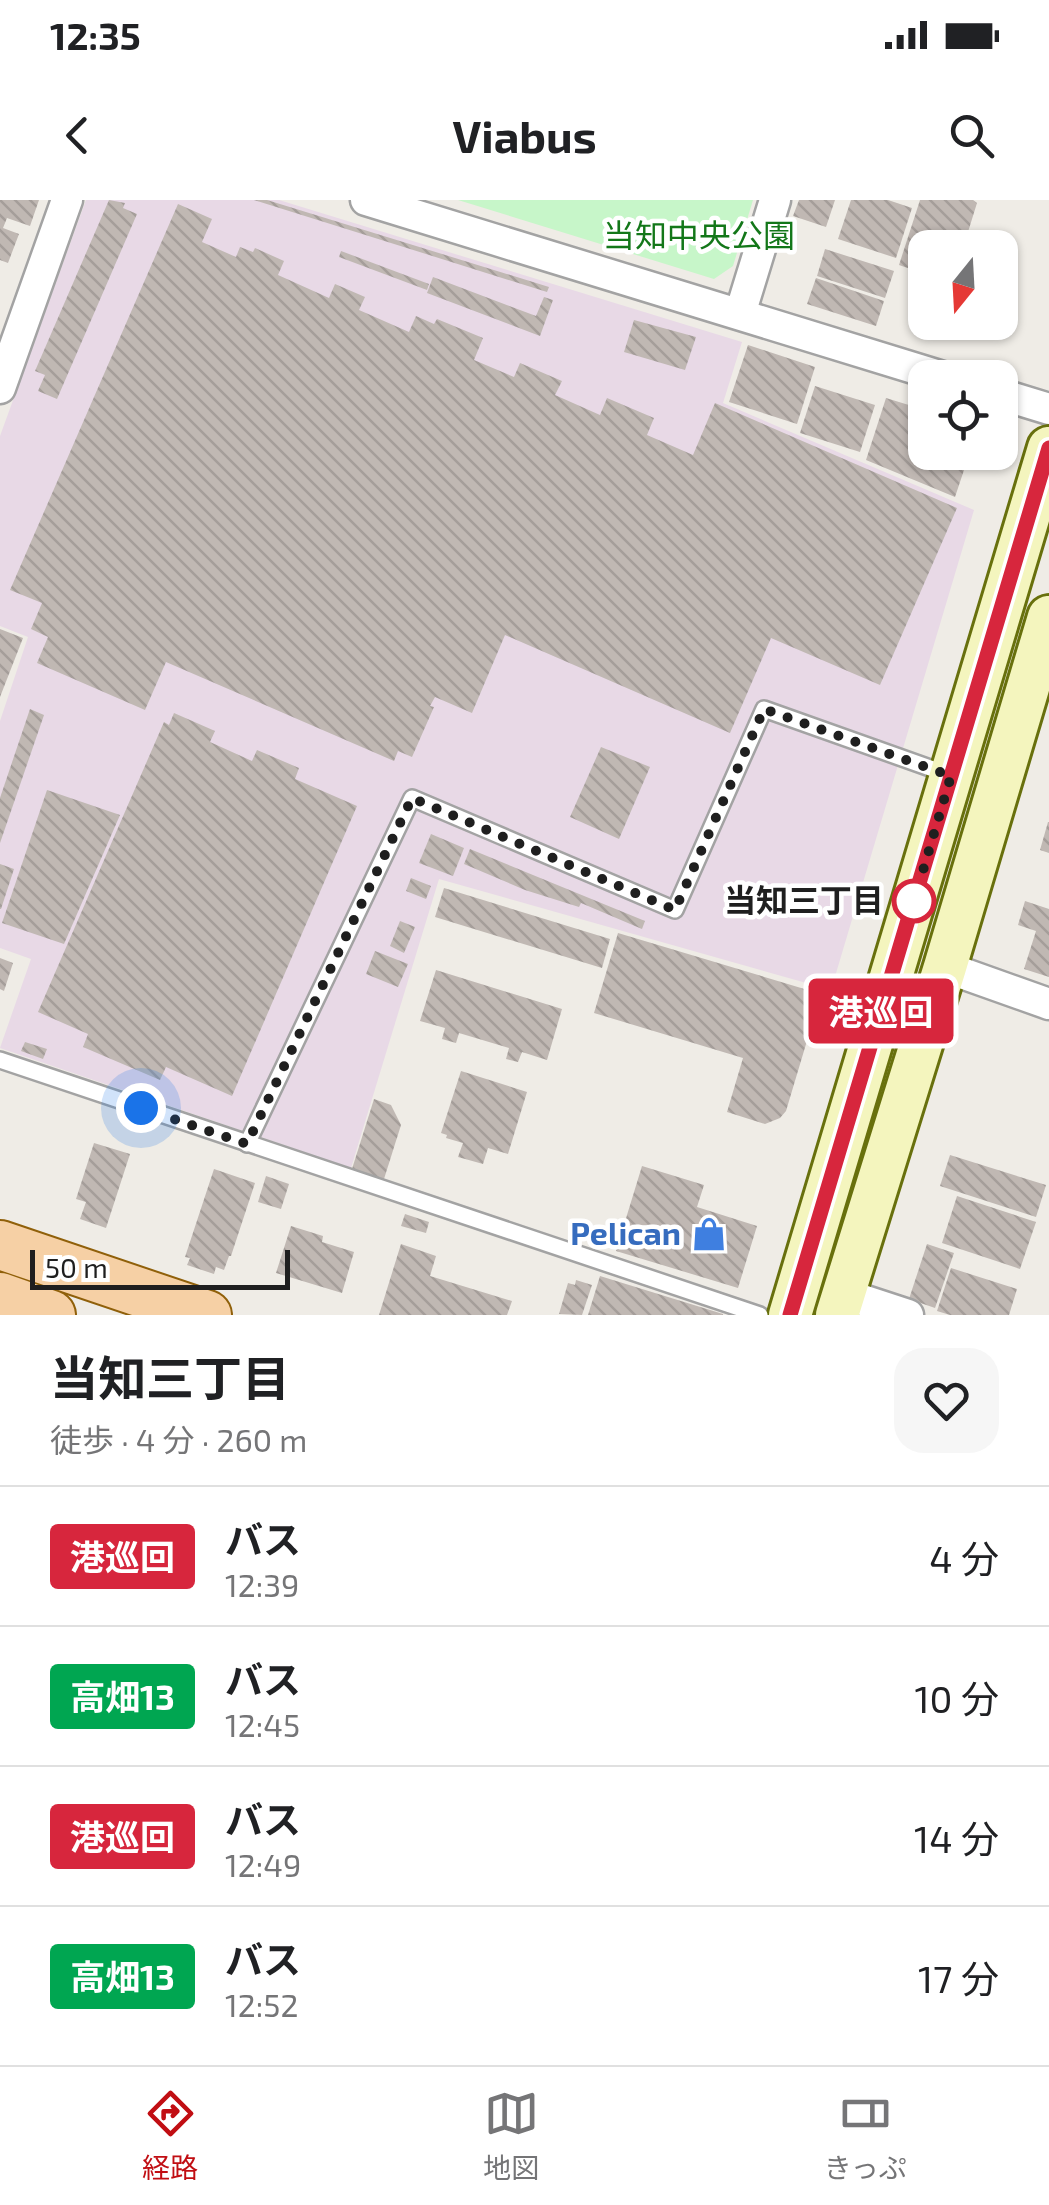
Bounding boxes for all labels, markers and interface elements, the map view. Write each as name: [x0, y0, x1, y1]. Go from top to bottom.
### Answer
text: 12:35: [50, 12, 141, 58]
icon: back: [50, 108, 105, 163]
text: Viabus: [452, 108, 597, 162]
icon: search: [944, 108, 999, 163]
park label: 当知中央公園: [603, 215, 795, 253]
north arrow: [908, 230, 1018, 340]
map controls: [908, 230, 1018, 470]
button: locate: [908, 360, 1018, 470]
place label: 当知三丁目: [724, 880, 884, 918]
marker: 当知三丁目: [893, 880, 935, 922]
line badge: 港巡回: [824, 978, 938, 1044]
text: 港巡回: [828, 990, 934, 1032]
your location: [116, 1083, 166, 1133]
place label: Pelican: [570, 1213, 681, 1251]
shop icon: Pelican: [690, 1215, 728, 1253]
scale bar: [30, 1245, 290, 1290]
text: 50 m: [45, 1250, 108, 1284]
text: 当知三丁目: [50, 1348, 290, 1406]
button: heart: [894, 1348, 999, 1453]
text: 徒歩 · 4 分 · 260 m: [50, 1420, 307, 1458]
text: バス: [225, 1516, 301, 1562]
text: 港巡回: [70, 1535, 175, 1577]
text: 4 分: [929, 1535, 999, 1581]
text: 12:39: [225, 1565, 299, 1603]
text: バス: [225, 1656, 301, 1702]
text: 高畑13: [70, 1675, 175, 1717]
text: 10 分: [914, 1675, 999, 1721]
text: 12:45: [225, 1705, 300, 1743]
text: バス: [225, 1796, 301, 1842]
text: 港巡回: [70, 1815, 175, 1857]
text: 14 分: [914, 1815, 999, 1861]
text: 12:49: [225, 1845, 301, 1883]
text: バス: [225, 1936, 301, 1982]
text: 高畑13: [70, 1955, 175, 1997]
text: 17 分: [918, 1955, 999, 2001]
text: 12:52: [225, 1985, 298, 2023]
tab: 経路: [142, 2086, 198, 2186]
tab: 地図: [483, 2086, 539, 2186]
tab: きっぷ: [824, 2086, 907, 2186]

